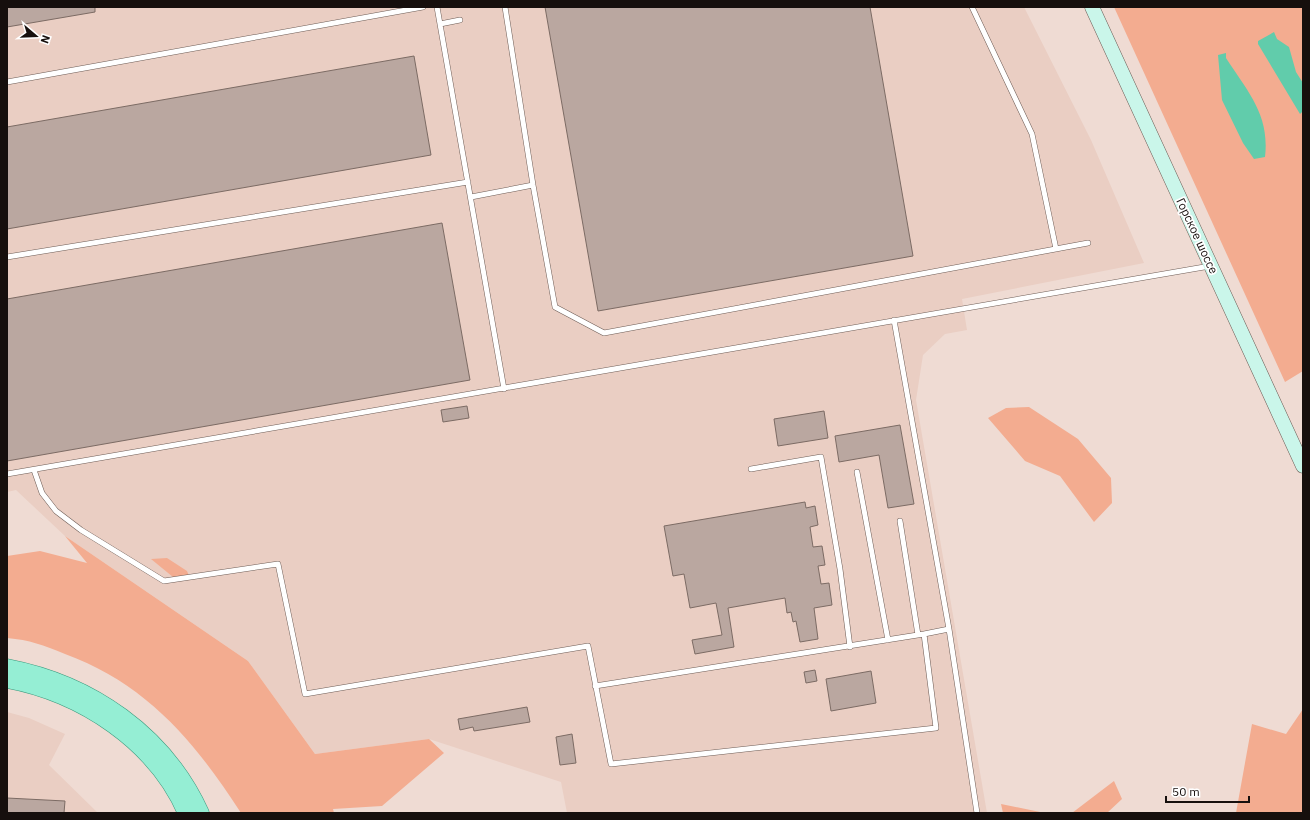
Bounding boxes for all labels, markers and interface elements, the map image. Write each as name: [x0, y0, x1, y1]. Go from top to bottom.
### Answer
north arrow: [16, 16, 56, 56]
text: N: [38, 33, 53, 45]
street label: Горское шоссе: [1173, 196, 1222, 276]
scale bar: [1166, 778, 1249, 804]
text: 50 m: [1172, 784, 1200, 799]

